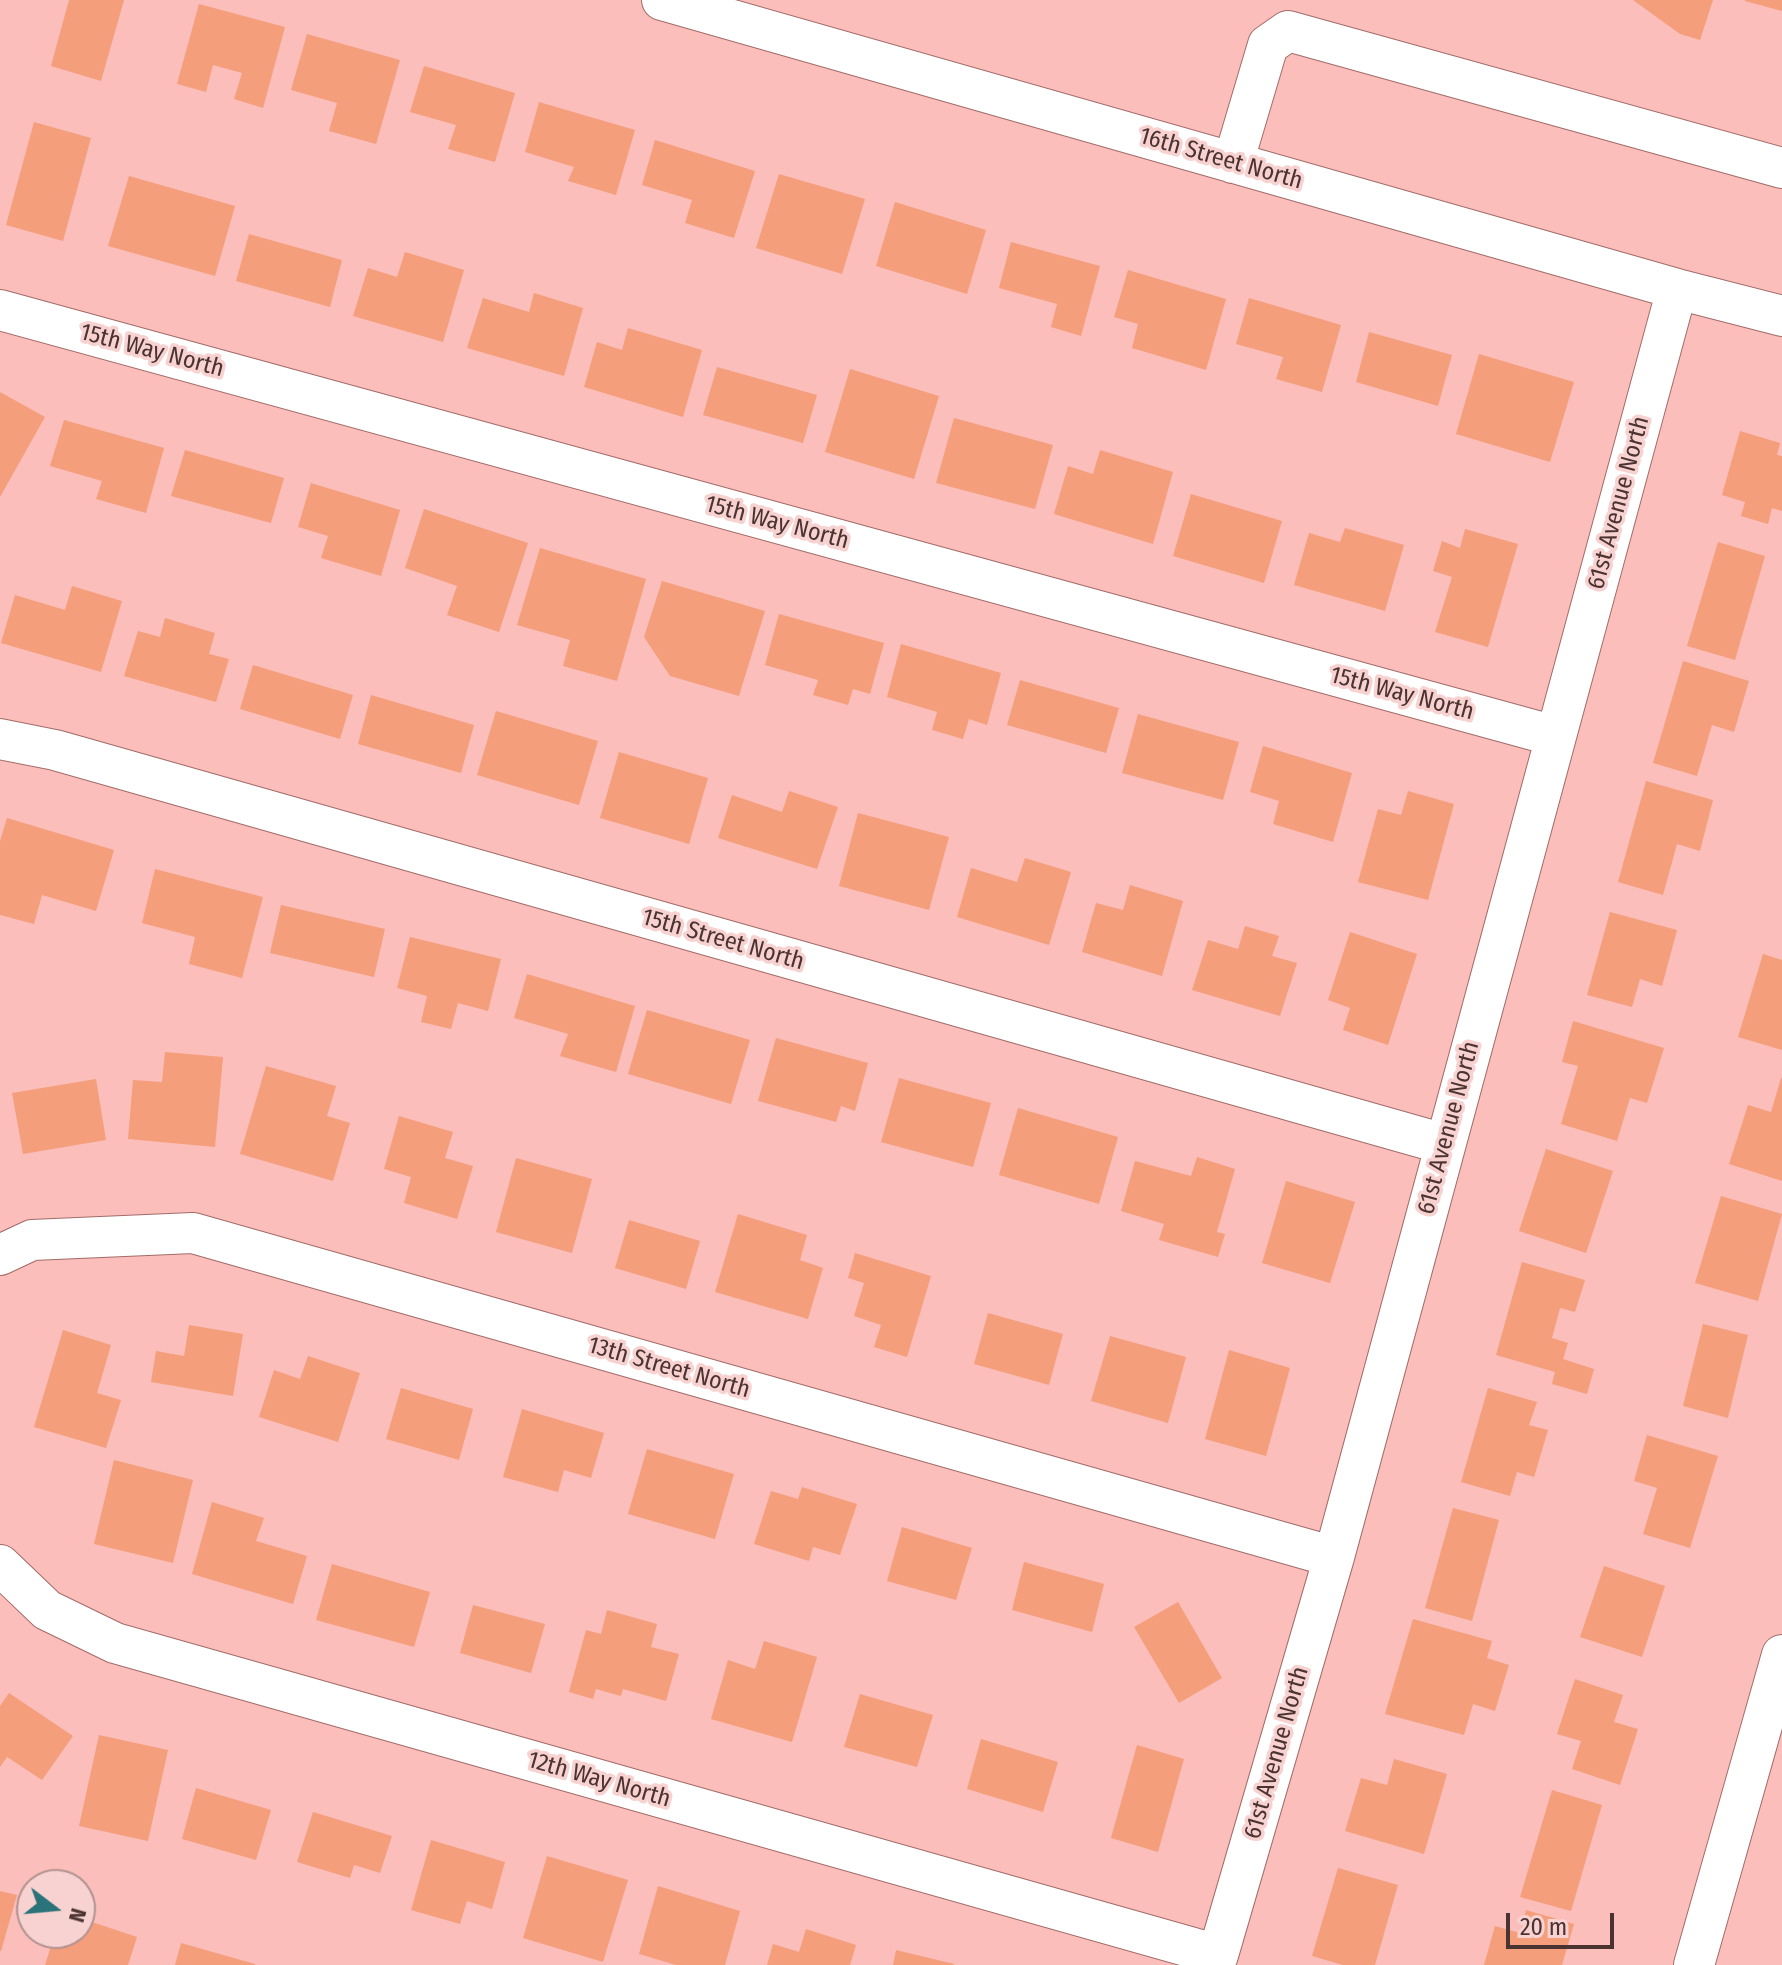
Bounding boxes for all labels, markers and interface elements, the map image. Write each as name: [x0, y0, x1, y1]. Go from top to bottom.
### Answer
street label: 16th Street North: [1136, 122, 1306, 196]
street label: 15th Way North: [77, 318, 227, 384]
street label: 61st Avenue North: [1582, 413, 1656, 593]
street label: 15th Way North: [702, 490, 852, 556]
street label: 15th Way North: [1327, 661, 1477, 727]
street label: 15th Street North: [639, 903, 807, 977]
street label: 61st Avenue North: [1412, 1038, 1486, 1218]
street label: 13th Street North: [585, 1331, 753, 1405]
street label: 61st Avenue North: [1239, 1664, 1315, 1842]
street label: 12th Way North: [524, 1746, 674, 1814]
north arrow: [16, 1869, 96, 1949]
scale bar: [1510, 1897, 1618, 1947]
text: N: [63, 1905, 92, 1925]
text: 20 m: [1520, 1913, 1567, 1941]

